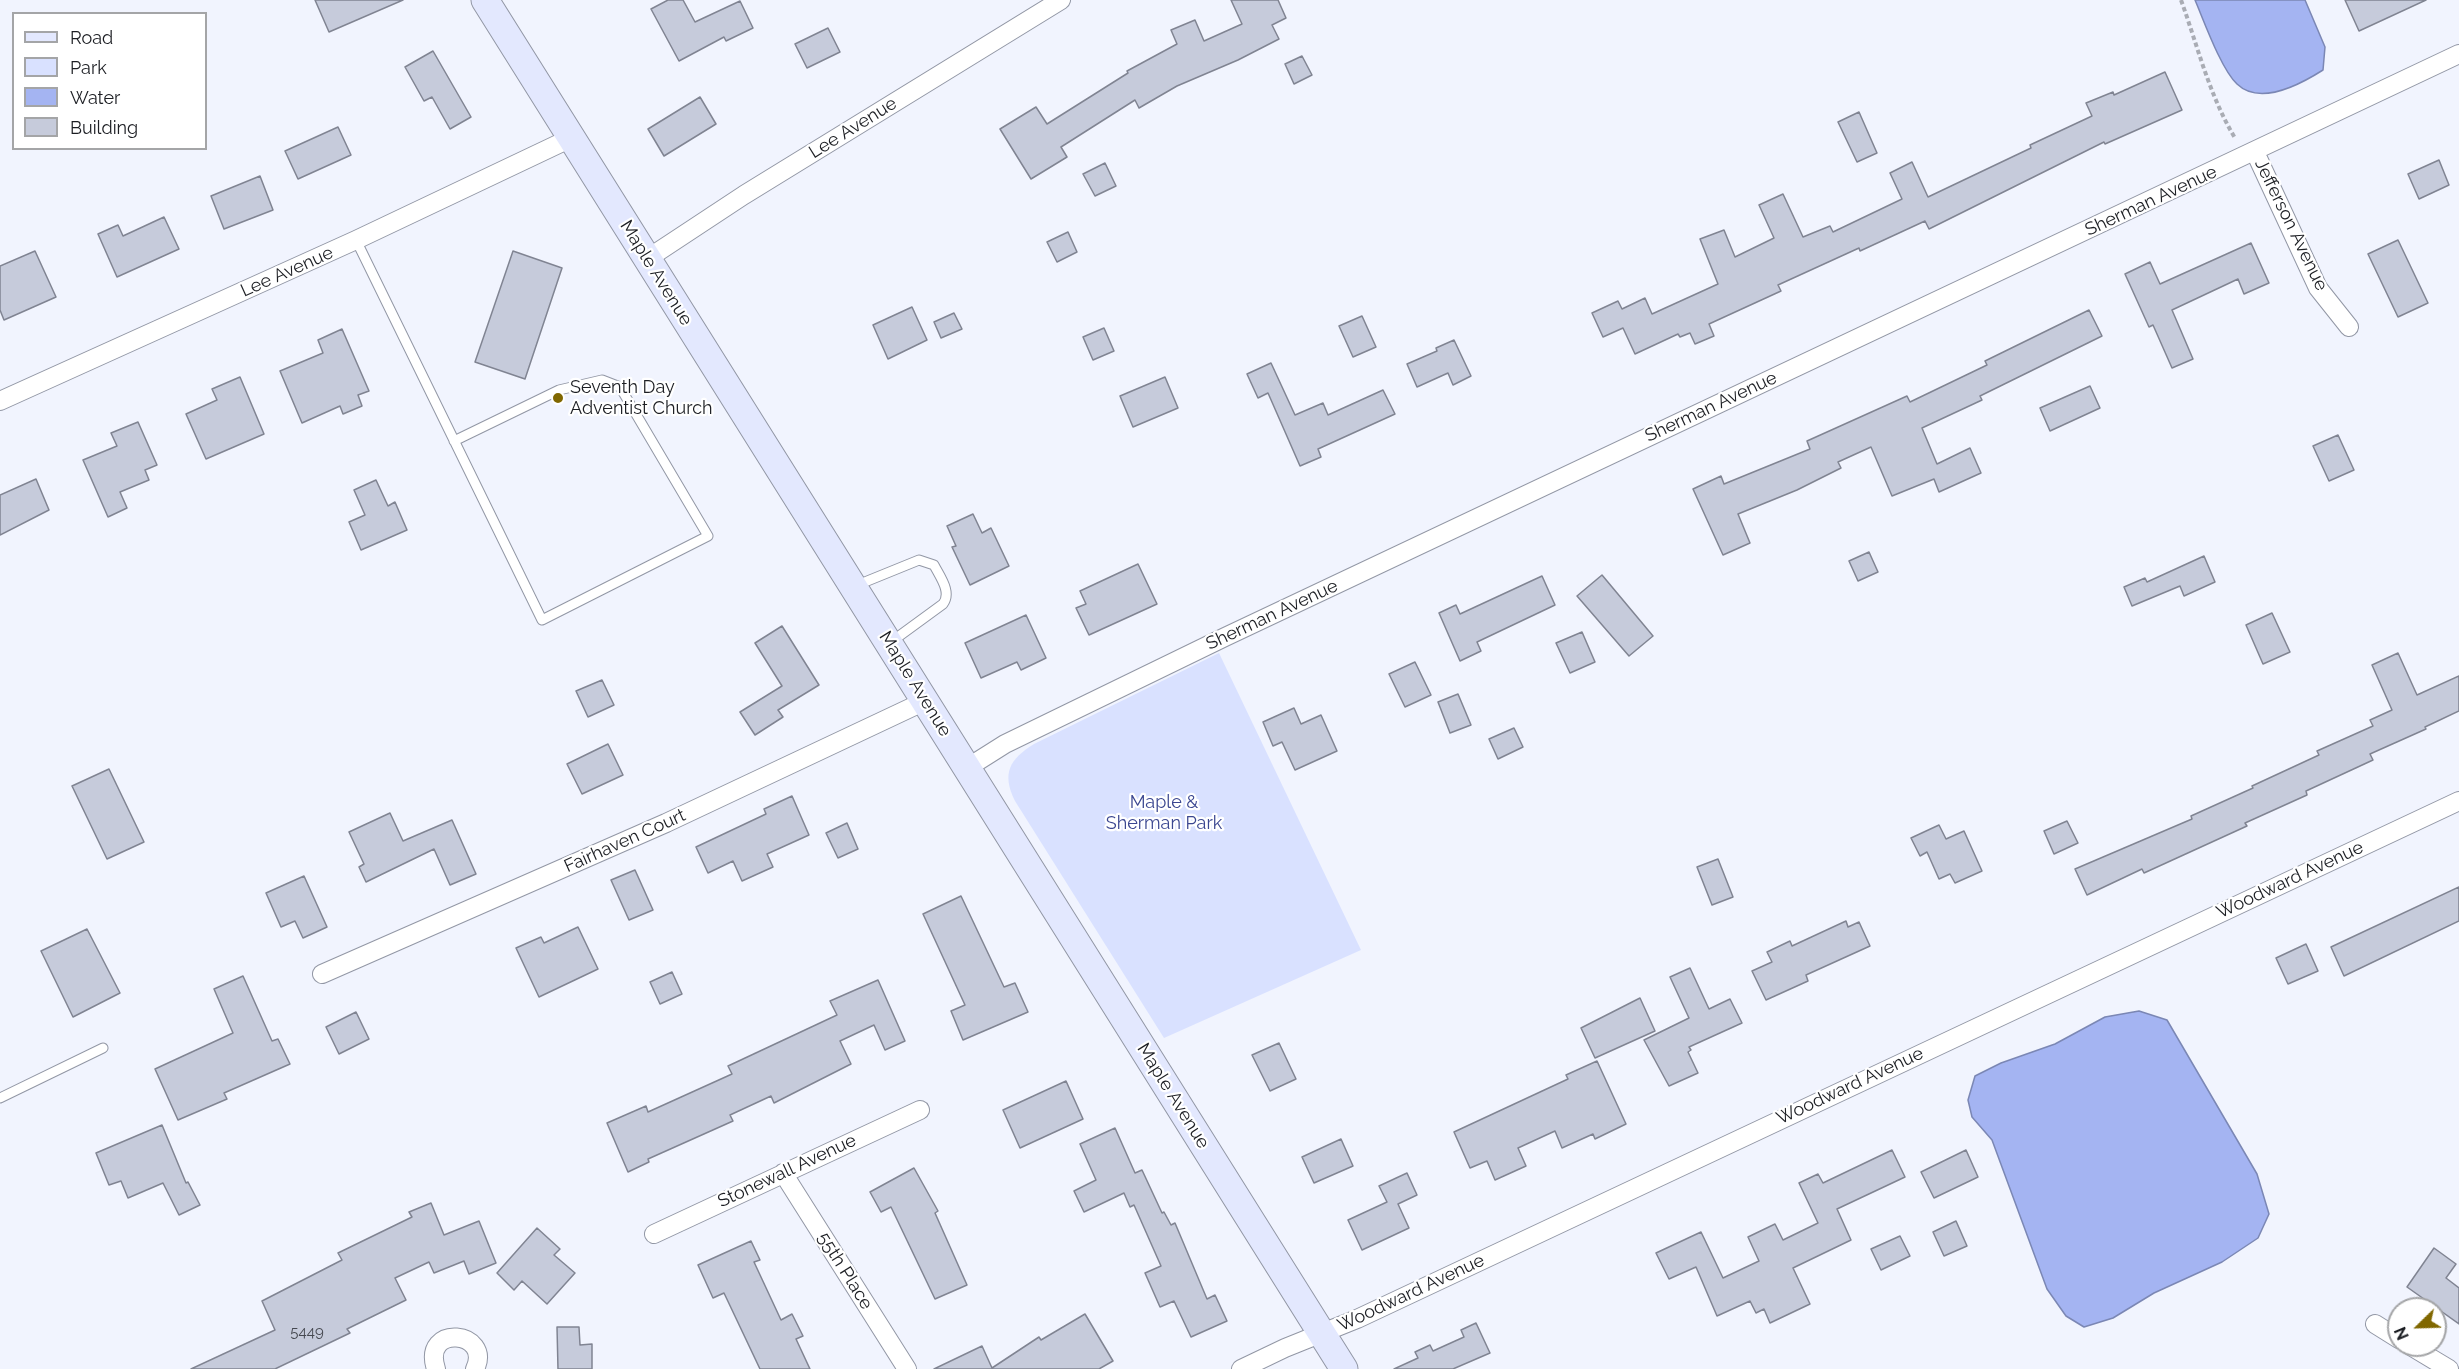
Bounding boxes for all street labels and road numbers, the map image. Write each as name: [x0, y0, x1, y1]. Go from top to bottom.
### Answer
street label: Lee Avenue: [805, 93, 901, 163]
street label: Jefferson Avenue: [2250, 156, 2332, 294]
street label: Sherman Avenue: [2082, 161, 2220, 241]
street label: Maple Avenue: [615, 216, 697, 330]
street label: Lee Avenue: [237, 242, 337, 302]
street label: Sherman Avenue: [1642, 367, 1780, 447]
street label: Sherman Avenue: [1203, 575, 1341, 655]
street label: Maple Avenue: [874, 627, 956, 741]
street label: Fairhaven Court: [561, 805, 689, 877]
street label: Woodward Avenue: [2213, 837, 2367, 923]
street label: Maple Avenue: [1132, 1039, 1214, 1153]
street label: Woodward Avenue: [1773, 1043, 1927, 1129]
street label: Stonewall Avenue: [715, 1130, 859, 1212]
street label: 55th Place: [813, 1228, 877, 1314]
street label: Woodward Avenue: [1334, 1250, 1488, 1336]

